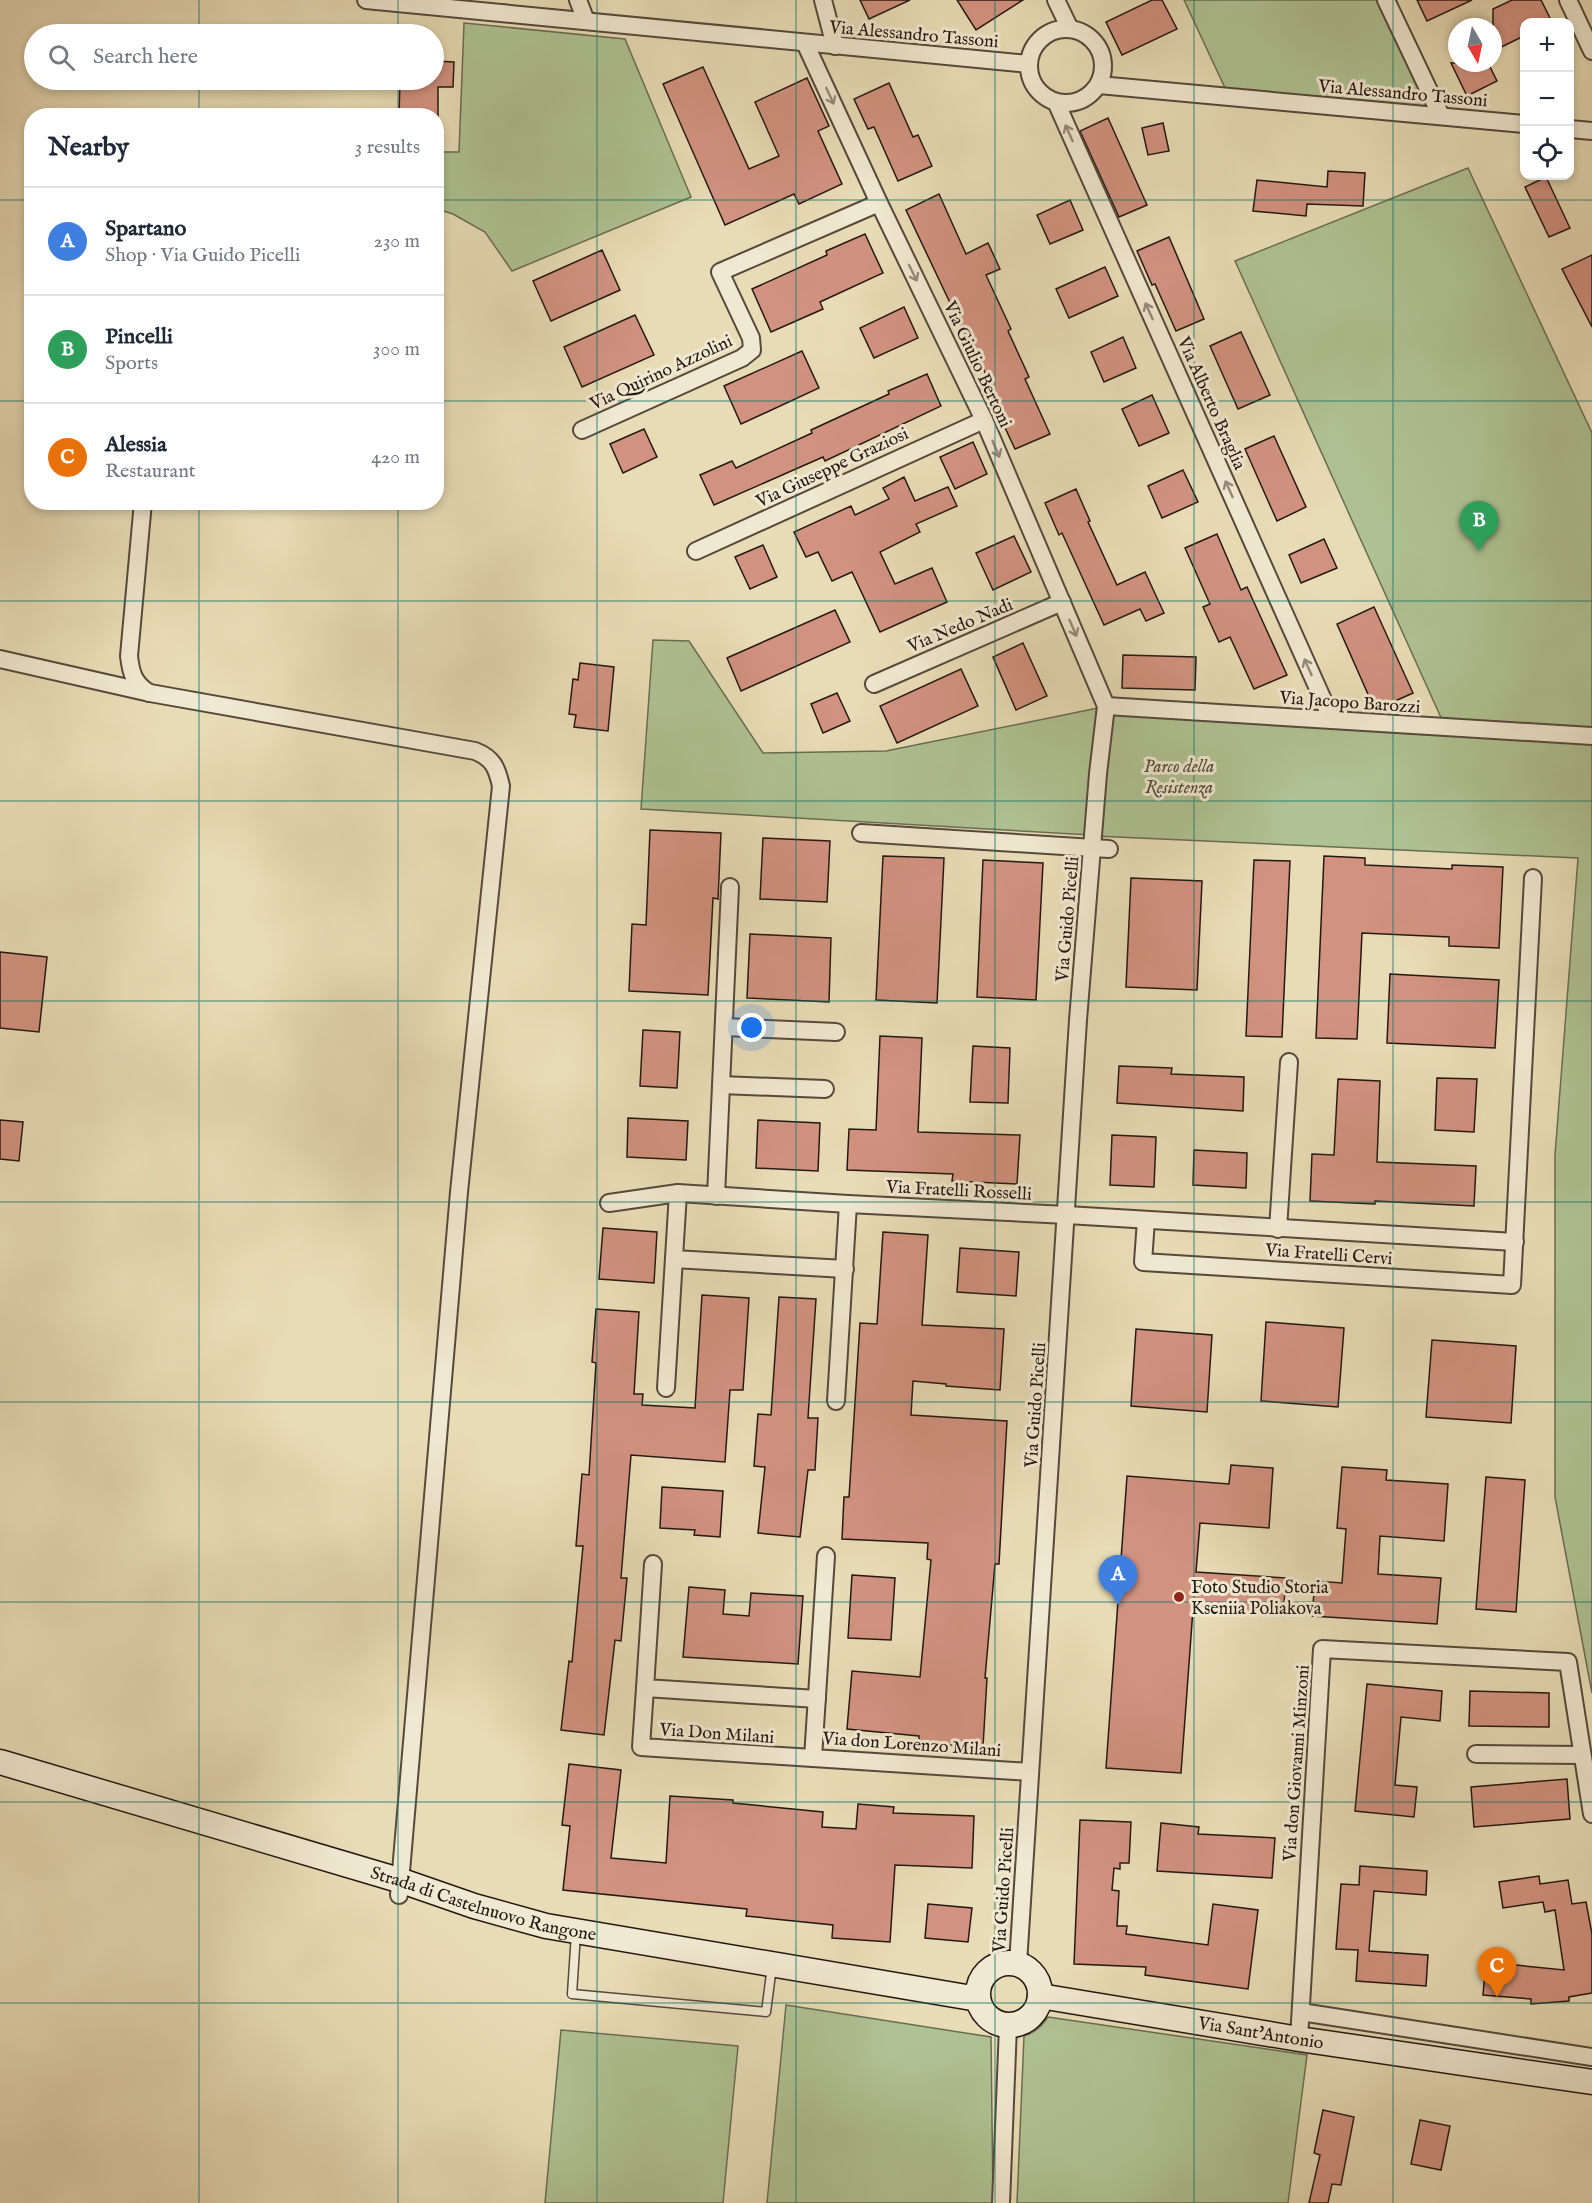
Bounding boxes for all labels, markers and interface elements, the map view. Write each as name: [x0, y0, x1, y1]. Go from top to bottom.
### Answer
street label: Via Alessandro Tassoni: [827, 17, 1000, 54]
north arrow: [1448, 18, 1502, 72]
map controls: [1520, 18, 1574, 180]
button: +: [1520, 18, 1574, 72]
search box: [24, 24, 444, 90]
icon: search: [45, 41, 78, 74]
text: Search here: [93, 43, 198, 71]
button: −: [1520, 72, 1574, 126]
street label: Via Alessandro Tassoni: [1316, 76, 1489, 113]
one-way arrow: [825, 87, 836, 105]
one-way arrow: [1063, 124, 1075, 142]
button: locate: [1520, 126, 1574, 180]
text: Nearby: [48, 131, 129, 164]
text: 3 results: [355, 135, 420, 160]
text: Spartano: [105, 215, 186, 243]
text: A: [61, 229, 74, 254]
text: 230 m: [374, 229, 420, 254]
text: Shop · Via Guido Picelli: [105, 243, 300, 268]
one-way arrow: [907, 263, 919, 281]
street label: Via Giulio Bertoni: [937, 297, 1016, 432]
one-way arrow: [1143, 302, 1154, 320]
text: Pincelli: [105, 323, 173, 351]
street label: Via Quirino Azzolini: [586, 330, 737, 417]
street label: Via Alberto Braglia: [1171, 333, 1250, 474]
text: B: [61, 337, 74, 362]
text: 300 m: [373, 337, 420, 362]
text: Sports: [105, 351, 158, 376]
street label: Via Giuseppe Graziosi: [752, 423, 913, 514]
text: Alessia: [105, 431, 167, 459]
one-way arrow: [991, 439, 1002, 457]
text: C: [60, 445, 75, 470]
text: 420 m: [371, 445, 420, 470]
text: Restaurant: [105, 459, 196, 484]
one-way arrow: [1222, 480, 1234, 498]
pin: B: [1460, 502, 1498, 551]
street label: Via Nedo Nadi: [904, 594, 1017, 659]
one-way arrow: [1068, 618, 1079, 637]
one-way arrow: [1302, 658, 1313, 676]
street label: Via Jacopo Barozzi: [1278, 687, 1421, 720]
park label: Parco della Resistenza: [1144, 756, 1214, 800]
street label: Via Guido Picelli: [1051, 855, 1085, 984]
your location: [737, 1013, 766, 1042]
street label: Via Fratelli Rosselli: [885, 1176, 1033, 1207]
street label: Via Fratelli Cervi: [1264, 1240, 1393, 1271]
street label: Via Guido Picelli: [1021, 1341, 1052, 1470]
pin: A: [1098, 1556, 1138, 1605]
place label: Foto Studio Storia Kseniia Poliakova: [1191, 1577, 1329, 1621]
marker: Foto Studio Storia Kseniia Poliakova: [1172, 1590, 1186, 1604]
street label: Via don Giovanni Minzoni: [1279, 1664, 1316, 1863]
street label: Via Don Milani: [658, 1719, 775, 1750]
street label: Via don Lorenzo Milani: [821, 1728, 1002, 1763]
street label: Via Guido Picelli: [989, 1826, 1020, 1955]
street label: Strada di Castelnuovo Rangone: [367, 1862, 598, 1947]
pin: C: [1478, 1948, 1516, 1997]
street label: Via Sant'Antonio: [1195, 2012, 1325, 2056]

